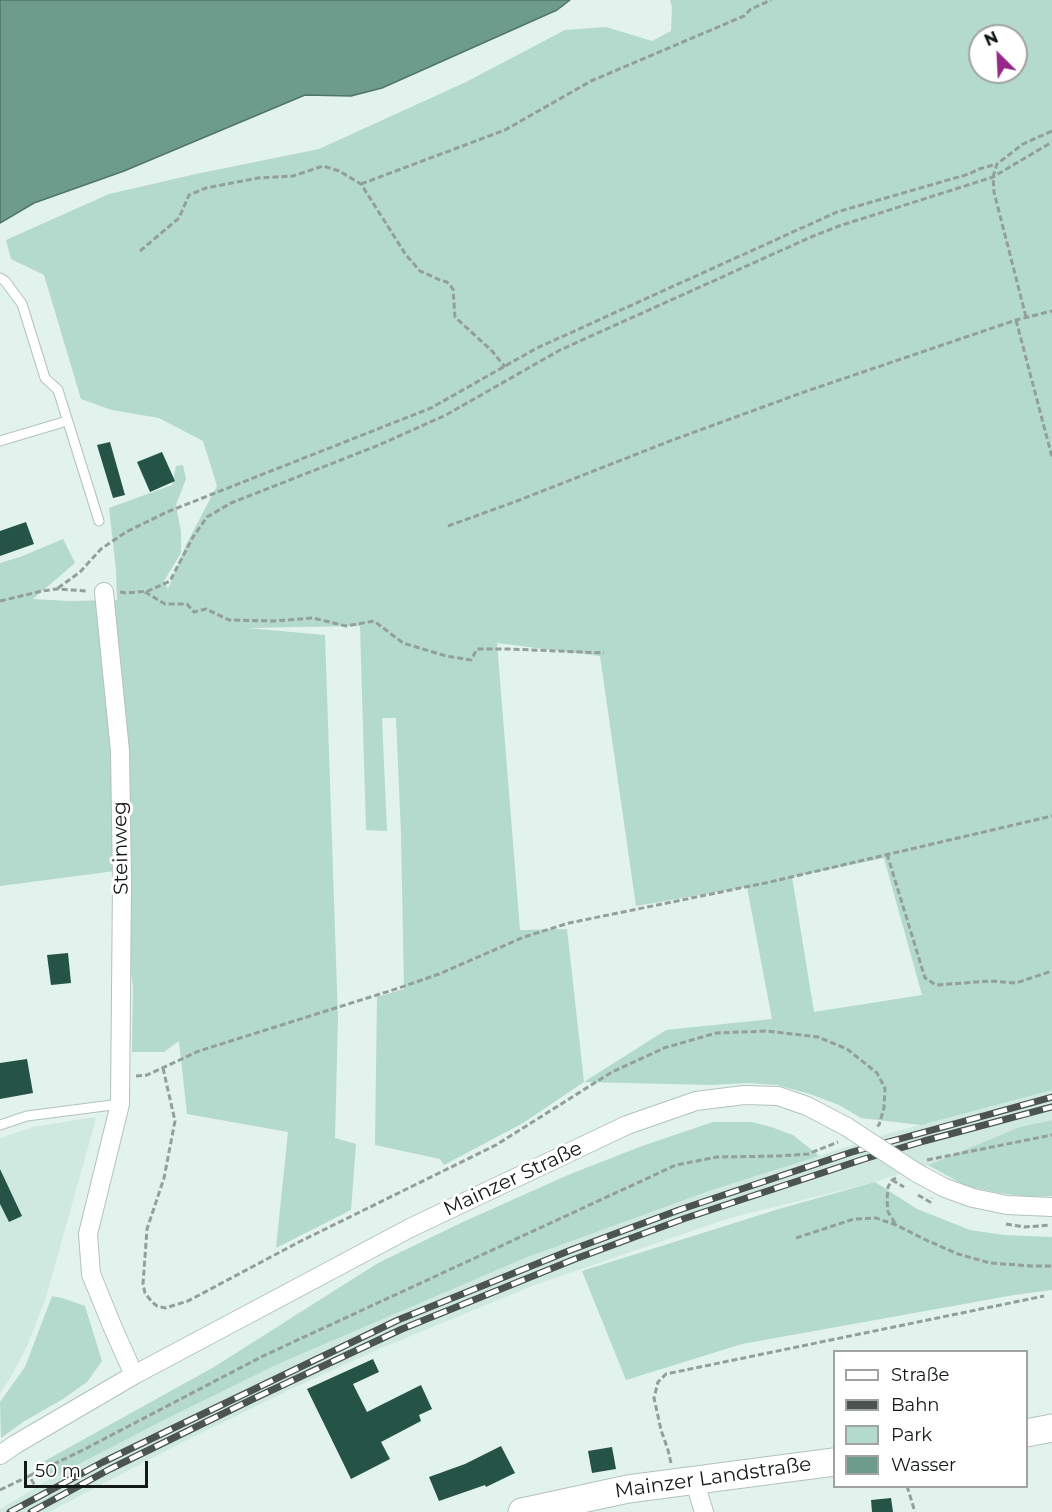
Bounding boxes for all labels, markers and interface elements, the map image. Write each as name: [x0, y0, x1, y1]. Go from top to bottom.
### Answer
north arrow: [968, 24, 1028, 84]
text: N: [982, 28, 1001, 50]
street label: Steinweg: [108, 801, 134, 895]
street label: Mainzer Straße: [440, 1136, 586, 1222]
legend: [833, 1350, 1028, 1488]
text: Straße: [891, 1364, 949, 1386]
text: Bahn: [891, 1394, 940, 1416]
text: Park: [891, 1424, 932, 1446]
scale bar: [27, 1449, 152, 1487]
street label: Mainzer Landstraße: [613, 1452, 813, 1504]
text: Wasser: [891, 1454, 956, 1476]
text: 50 m: [35, 1460, 81, 1482]

